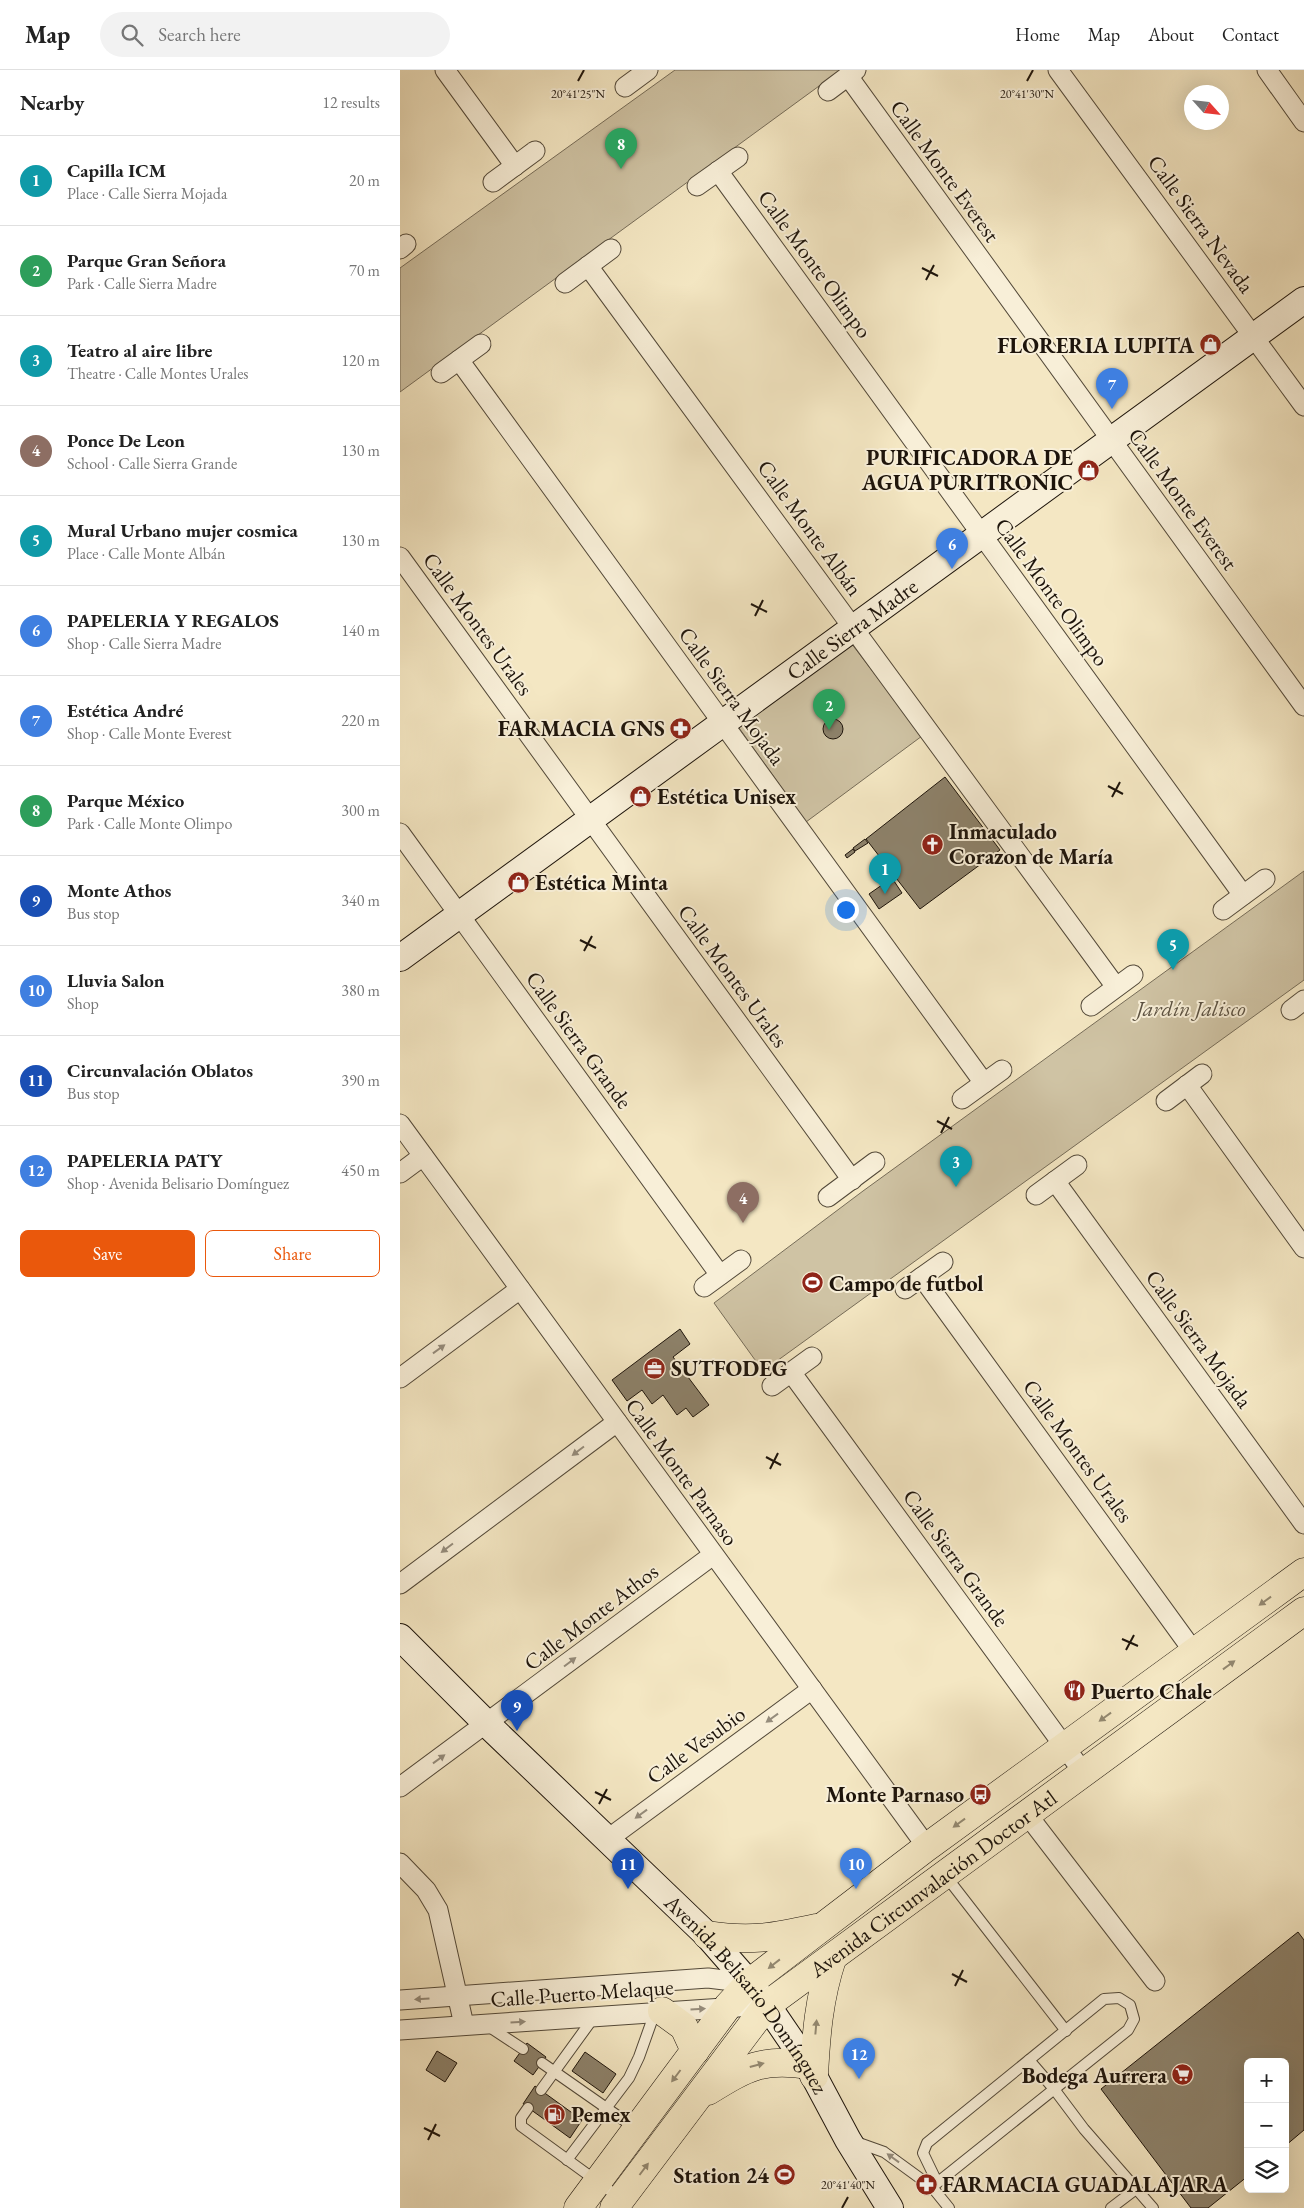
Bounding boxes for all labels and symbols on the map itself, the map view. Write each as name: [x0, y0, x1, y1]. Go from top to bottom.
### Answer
north arrow: [1184, 85, 1229, 130]
text: 20°41'25"N: [551, 86, 605, 102]
text: 20°41'30"N: [1000, 86, 1054, 102]
street label: Calle Monte Everest: [884, 94, 1006, 248]
pin: 8: [605, 128, 637, 169]
street label: Calle Sierra Nevada: [1141, 149, 1261, 299]
street label: Calle Monte Olimpo: [751, 184, 879, 344]
place label: FLORERIA LUPITA: [997, 331, 1194, 360]
shop icon: FLORERIA LUPITA: [1198, 333, 1222, 357]
pin: 7: [1096, 368, 1128, 409]
street label: Calle Monte Everest: [1122, 422, 1244, 576]
place label: PURIFICADORA DE AGUA PURITRONIC: [861, 443, 1073, 497]
street label: Calle Monte Albán: [751, 454, 869, 602]
shop icon: PURIFICADORA DE AGUA PURITRONIC: [1077, 458, 1101, 482]
street label: Calle Monte Olimpo: [988, 512, 1116, 672]
pin: 6: [936, 528, 968, 569]
street label: Calle Montes Urales: [416, 547, 540, 701]
street label: Calle Sierra Madre: [781, 571, 924, 686]
street label: Calle Sierra Mojada: [672, 621, 792, 771]
pin: 2: [813, 689, 845, 730]
place label: FARMACIA GNS: [498, 714, 665, 743]
pharmacy icon: FARMACIA GNS: [669, 716, 693, 740]
place label: Estética Unisex: [657, 782, 796, 811]
shop icon: Estética Unisex: [629, 784, 653, 808]
place label: Inmaculado Corazon de María: [949, 817, 1113, 871]
church icon: Inmaculado Corazon de María: [921, 832, 945, 856]
pin: 1: [869, 853, 901, 894]
place label: Estética Minta: [535, 868, 668, 897]
shop icon: Estética Minta: [507, 870, 531, 894]
your location: [833, 897, 859, 923]
street label: Calle Montes Urales: [671, 899, 795, 1053]
pin: 5: [1157, 929, 1189, 970]
street label: Calle Sierra Grande: [519, 965, 639, 1115]
park label: Jardín Jalisco: [1131, 994, 1246, 1023]
pin: 3: [940, 1146, 972, 1187]
pin: 4: [727, 1182, 759, 1223]
street label: Calle Sierra Mojada: [1139, 1264, 1259, 1414]
place label: Campo de futbol: [829, 1269, 984, 1298]
sports icon: Campo de futbol: [801, 1271, 825, 1295]
one-way arrow: [432, 1344, 446, 1354]
place label: SUTFODEG: [671, 1354, 788, 1383]
office icon: SUTFODEG: [643, 1356, 667, 1380]
street label: Calle Montes Urales: [1016, 1374, 1140, 1528]
street label: Calle Monte Parnaso: [619, 1393, 745, 1552]
one-way arrow: [572, 1446, 585, 1457]
street label: Calle Sierra Grande: [896, 1483, 1016, 1633]
one-way arrow: [441, 1543, 454, 1554]
street label: Calle Monte Athos: [518, 1557, 664, 1677]
one-way arrow: [1258, 1596, 1271, 1606]
one-way arrow: [563, 1657, 577, 1667]
one-way arrow: [1222, 1660, 1236, 1670]
place label: Puerto Chale: [1091, 1677, 1212, 1706]
restaurant icon: Puerto Chale: [1063, 1679, 1087, 1703]
pin: 9: [501, 1690, 533, 1731]
street label: Calle Vesubio: [641, 1699, 751, 1791]
one-way arrow: [1098, 1712, 1112, 1722]
one-way arrow: [765, 1713, 779, 1723]
one-way arrow: [433, 1754, 446, 1764]
place label: Monte Parnaso: [826, 1780, 964, 1809]
bus stop icon: Monte Parnaso: [968, 1782, 992, 1806]
street label: Avenida Circunvalación Doctor Atl: [803, 1783, 1062, 1984]
one-way arrow: [635, 1809, 648, 1820]
one-way arrow: [953, 1818, 966, 1829]
pin: 11: [612, 1848, 644, 1889]
pin: 10: [840, 1848, 872, 1889]
street label: Avenida Belisario Domínguez: [658, 1887, 835, 2099]
one-way arrow: [767, 1959, 781, 1969]
street label: Calle Puerto Melaque: [489, 1972, 675, 2014]
one-way arrow: [414, 1995, 430, 2003]
one-way arrow: [690, 2004, 706, 2012]
one-way arrow: [511, 2017, 527, 2025]
one-way arrow: [813, 2019, 821, 2035]
pin: 12: [843, 2038, 875, 2079]
one-way arrow: [749, 2061, 764, 2069]
place label: Bodega Aurrera: [1022, 2061, 1167, 2090]
supermarket icon: Bodega Aurrera: [1171, 2063, 1195, 2087]
one-way arrow: [670, 2069, 681, 2082]
place label: Pemex: [571, 2100, 631, 2129]
fuel station icon: Pemex: [543, 2102, 567, 2126]
one-way arrow: [886, 2153, 900, 2163]
place label: Station 24: [673, 2161, 769, 2190]
one-way arrow: [638, 2163, 649, 2176]
sports icon: Station 24: [773, 2163, 797, 2187]
place label: FARMACIA GUADALAJARA: [942, 2170, 1228, 2199]
pharmacy icon: FARMACIA GUADALAJARA: [914, 2172, 938, 2196]
text: 20°41'40"N: [821, 2177, 875, 2193]

